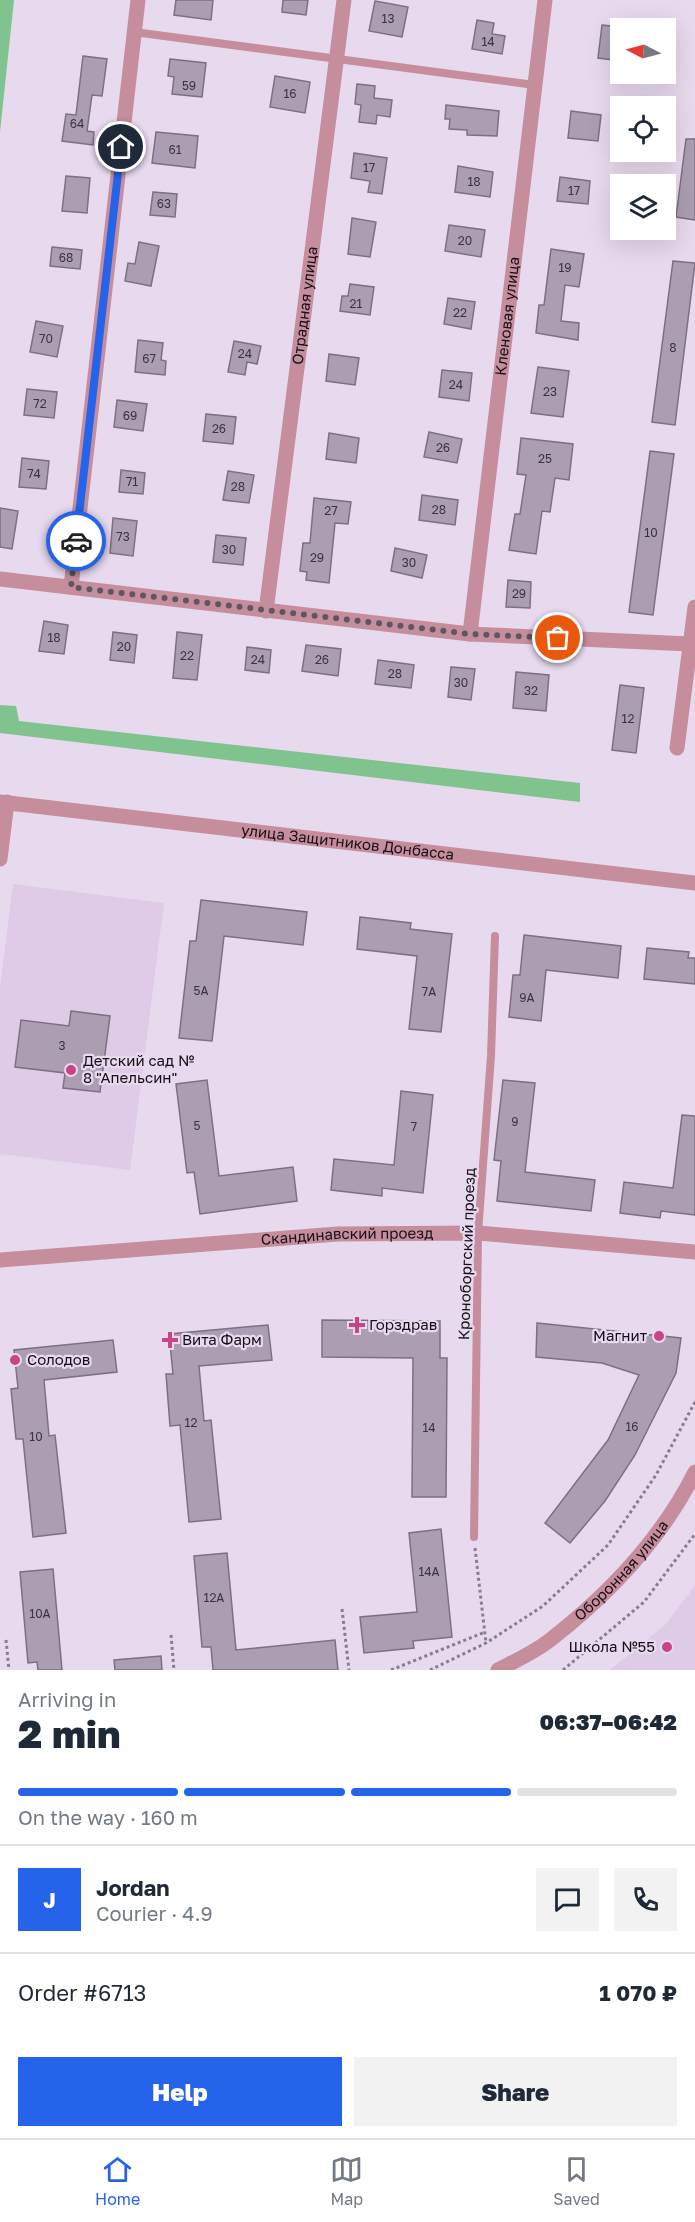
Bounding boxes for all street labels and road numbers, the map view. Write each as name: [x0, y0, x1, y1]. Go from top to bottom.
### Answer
street label: Отрадная улица: [288, 245, 320, 366]
street label: Кленовая улица: [491, 256, 523, 377]
street label: улица Защитников Донбасса: [240, 820, 455, 863]
street label: Кроноборгский проезд: [454, 1167, 478, 1340]
street label: Скандинавский проезд: [260, 1223, 433, 1248]
street label: Оборонная улица: [570, 1516, 671, 1624]

